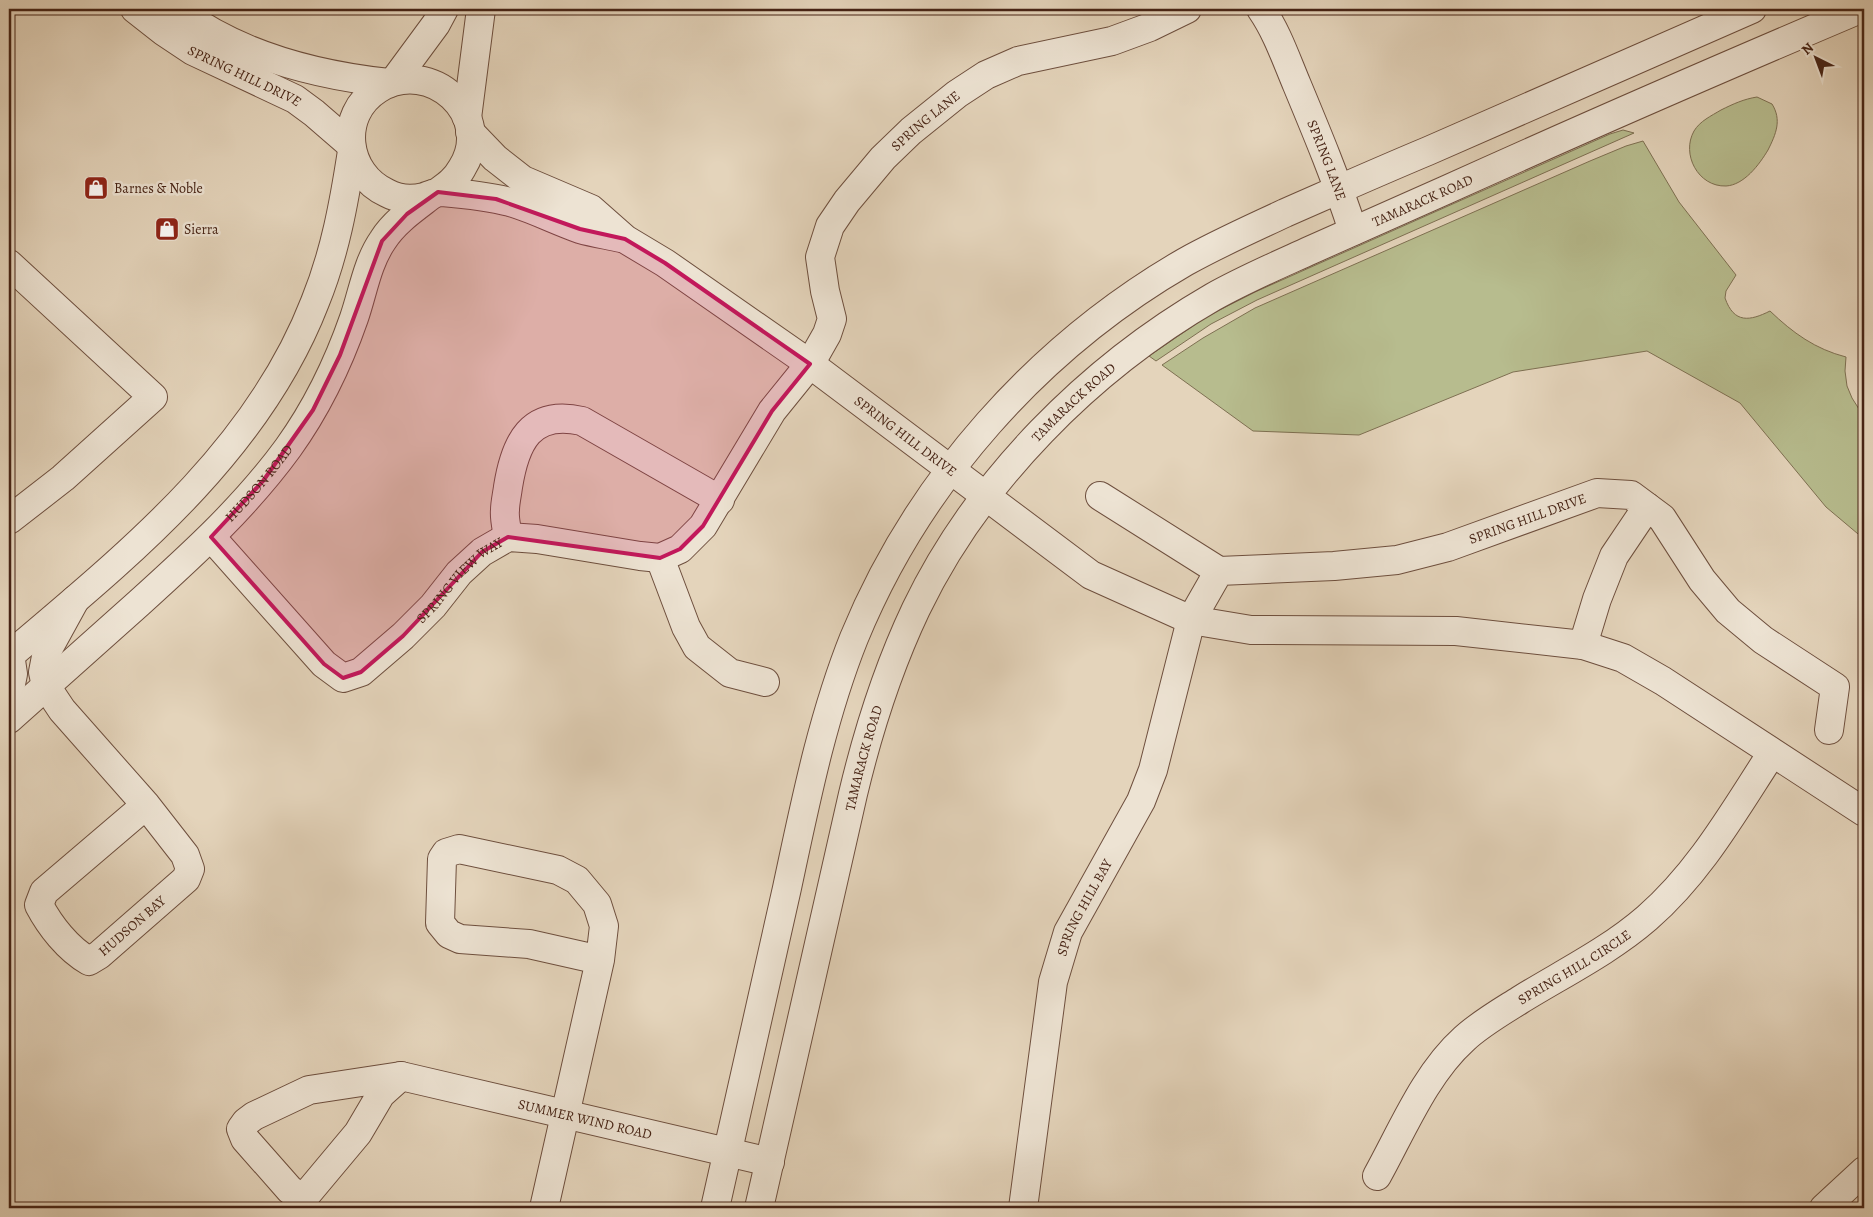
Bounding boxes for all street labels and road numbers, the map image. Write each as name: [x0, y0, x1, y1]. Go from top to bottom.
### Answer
street label: SPRING HILL DRIVE: [184, 41, 306, 110]
street label: SPRING LANE: [887, 86, 964, 155]
street label: SPRING LANE: [1303, 117, 1351, 203]
street label: TAMARACK ROAD: [1369, 170, 1476, 231]
street label: TAMARACK ROAD: [1027, 358, 1120, 446]
street label: SPRING HILL DRIVE: [851, 391, 961, 481]
street label: HUDSON ROAD: [221, 440, 297, 526]
street label: SPRING HILL DRIVE: [1466, 488, 1589, 548]
street label: SPRING VIEW WAY: [412, 532, 507, 627]
street label: TAMARACK ROAD: [840, 703, 887, 812]
street label: SPRING HILL BAY: [1052, 855, 1117, 958]
street label: HUDSON BAY: [94, 891, 170, 961]
street label: SPRING HILL CIRCLE: [1514, 925, 1635, 1009]
street label: SUMMER WIND ROAD: [516, 1094, 654, 1144]

